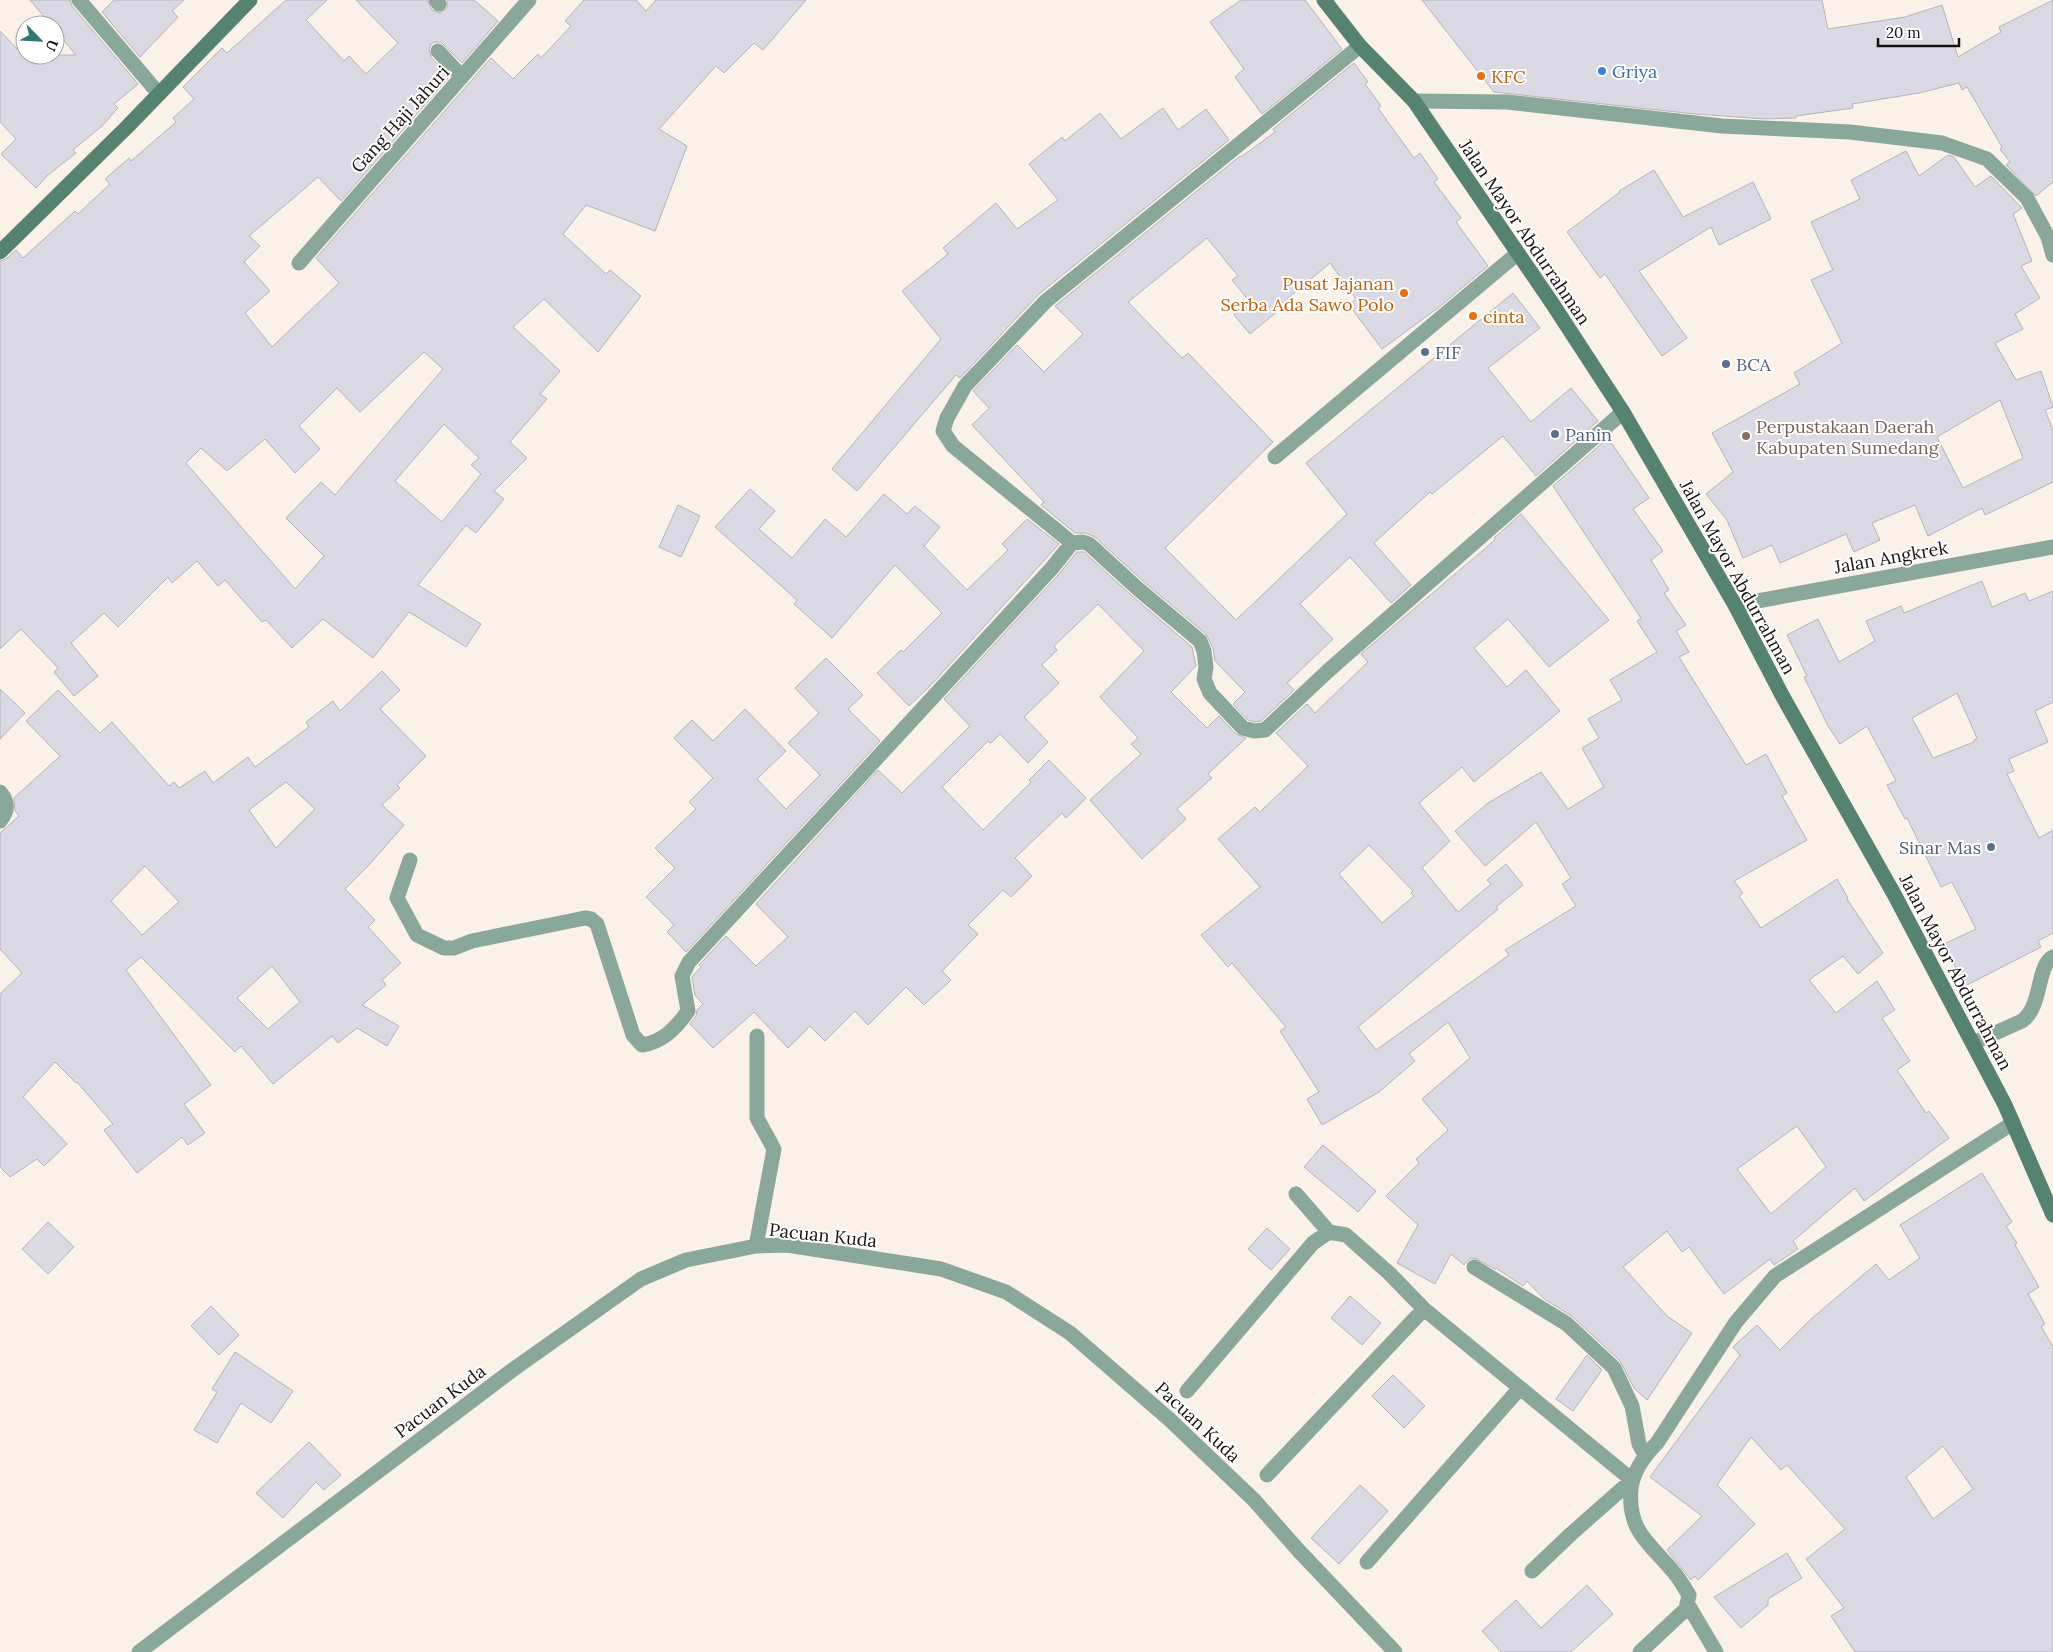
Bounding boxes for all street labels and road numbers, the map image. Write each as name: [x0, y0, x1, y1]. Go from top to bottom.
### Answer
street label: Gang Haji Jahuri: [346, 61, 454, 177]
street label: Jalan Mayor Abdurrahman: [1454, 134, 1596, 329]
street label: Jalan Mayor Abdurrahman: [1674, 475, 1801, 678]
street label: Jalan Angkrek: [1831, 536, 1950, 578]
street label: Jalan Mayor Abdurrahman: [1894, 869, 2018, 1074]
street label: Pacuan Kuda: [768, 1218, 878, 1252]
street label: Pacuan Kuda: [390, 1359, 490, 1443]
street label: Pacuan Kuda: [1151, 1377, 1245, 1467]

